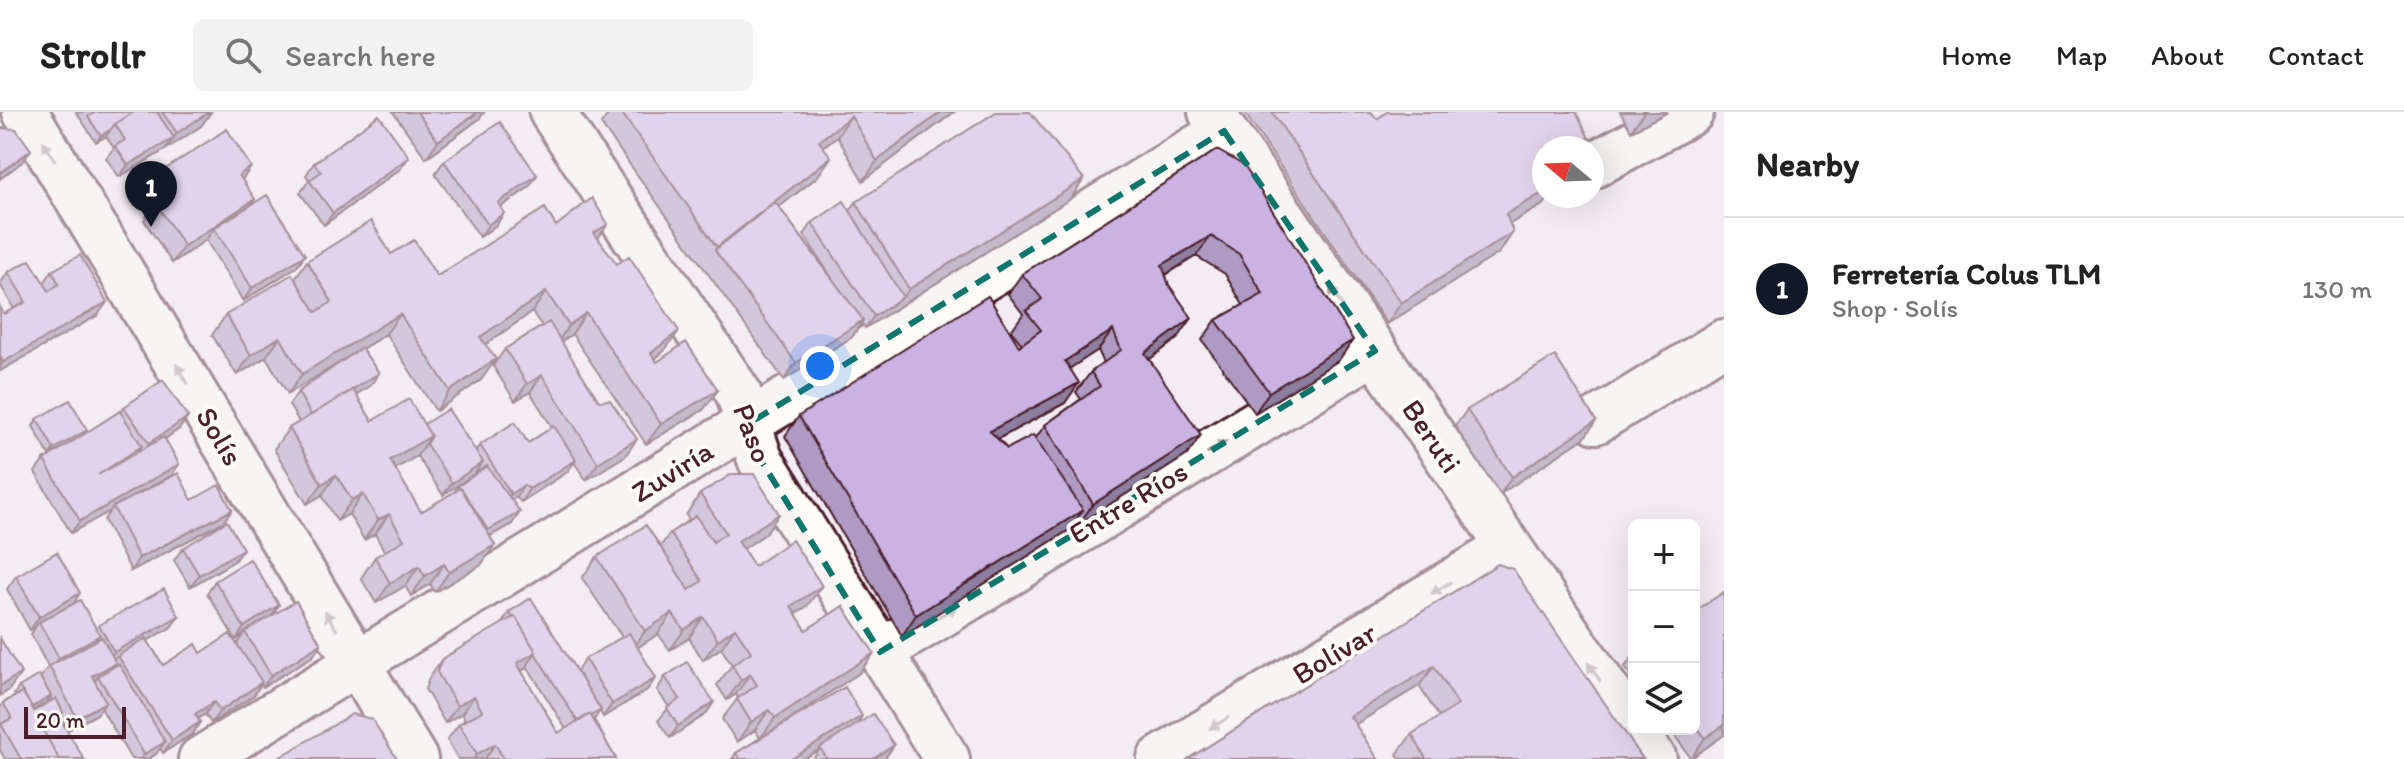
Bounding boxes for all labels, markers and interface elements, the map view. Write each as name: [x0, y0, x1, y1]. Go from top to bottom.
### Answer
search box: [193, 19, 753, 91]
text: Strollr: [40, 32, 145, 78]
icon: search: [221, 33, 265, 77]
text: Search here: [285, 37, 436, 74]
text: Home: [1941, 38, 2012, 72]
text: Map: [2056, 38, 2107, 72]
text: About: [2151, 38, 2224, 72]
text: Contact: [2268, 38, 2364, 72]
north arrow: [1532, 136, 1604, 208]
one-way arrow: [42, 140, 56, 162]
text: Nearby: [1756, 144, 1859, 185]
pin: 1: [125, 161, 177, 227]
text: Ferretería Colus TLM: [1832, 255, 2101, 292]
text: 1: [1776, 273, 1788, 305]
text: 130 m: [2302, 273, 2372, 305]
one-way arrow: [1329, 285, 1344, 306]
text: Shop · Solís: [1832, 292, 1958, 324]
your location: [800, 346, 840, 386]
one-way arrow: [176, 363, 190, 385]
street label: Beruti: [1394, 392, 1470, 480]
street label: Paso: [725, 398, 781, 468]
street label: Solís: [188, 400, 252, 472]
street label: Zuviría: [624, 431, 720, 510]
one-way arrow: [1206, 441, 1228, 455]
street label: Entre Ríos: [1062, 452, 1194, 552]
map controls: [1628, 519, 1700, 735]
button: +: [1628, 519, 1700, 591]
one-way arrow: [1430, 581, 1452, 595]
button: −: [1628, 591, 1700, 663]
one-way arrow: [936, 605, 958, 619]
one-way arrow: [324, 610, 338, 632]
street label: Bolívar: [1285, 614, 1383, 692]
one-way arrow: [1587, 661, 1602, 682]
button: layers: [1628, 663, 1700, 735]
scale bar: [24, 703, 126, 739]
text: 20 m: [36, 707, 85, 734]
one-way arrow: [1208, 716, 1230, 730]

